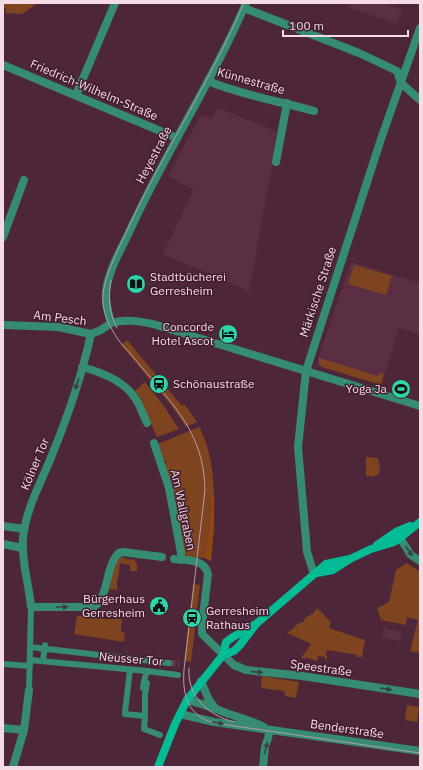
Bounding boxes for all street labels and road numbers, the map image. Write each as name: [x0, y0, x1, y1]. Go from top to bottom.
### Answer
street label: Friedrich-Wilhelm-Straße: [28, 56, 161, 123]
street label: Künnestraße: [216, 64, 287, 97]
street label: Heyestraße: [132, 123, 175, 186]
street label: Märkische Straße: [296, 244, 339, 339]
street label: Am Pesch: [33, 307, 87, 328]
street label: Kölner Tor: [17, 435, 52, 492]
street label: Am Wallgraben: [168, 468, 199, 552]
street label: Neusser Tor: [98, 648, 164, 669]
street label: Speestraße: [289, 656, 353, 679]
street label: Benderstraße: [309, 716, 385, 741]

